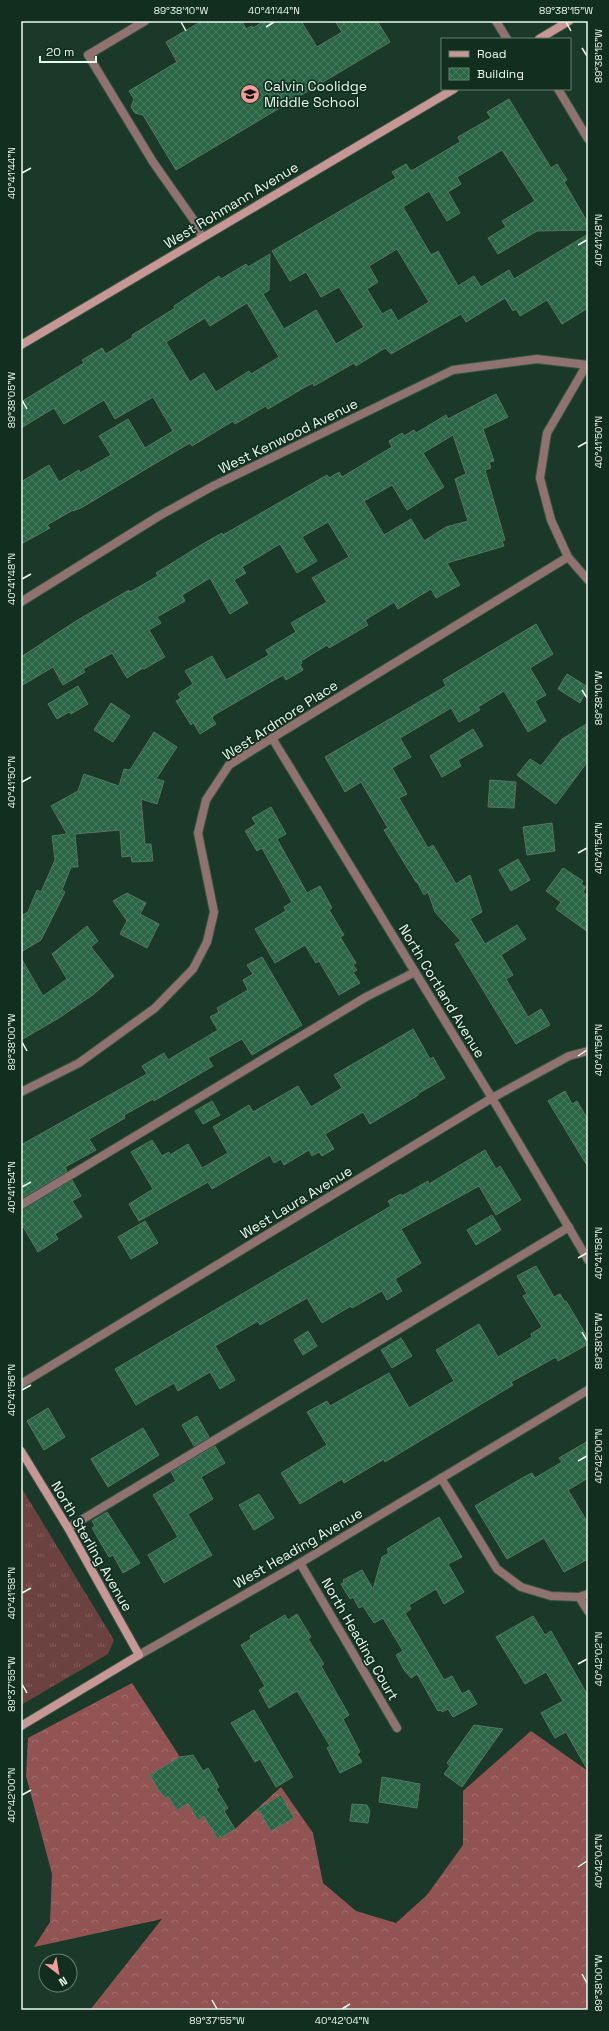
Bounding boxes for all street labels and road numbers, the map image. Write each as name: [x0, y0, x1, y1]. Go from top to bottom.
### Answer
street label: West Rohmann Avenue: [160, 158, 302, 252]
street label: West Kenwood Avenue: [215, 394, 361, 478]
street label: West Ardmore Place: [219, 676, 341, 764]
street label: North Cortland Avenue: [395, 921, 489, 1061]
street label: West Laura Avenue: [237, 1161, 355, 1243]
street label: North Sterling Avenue: [47, 1478, 137, 1614]
street label: West Heading Avenue: [230, 1504, 366, 1592]
street label: North Heading Court: [318, 1574, 402, 1704]

